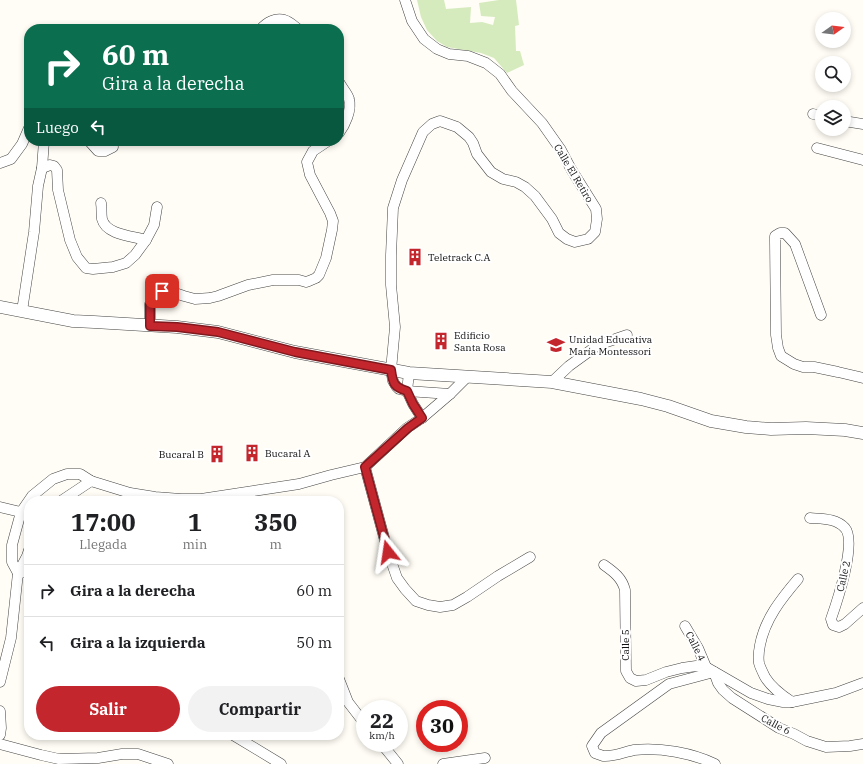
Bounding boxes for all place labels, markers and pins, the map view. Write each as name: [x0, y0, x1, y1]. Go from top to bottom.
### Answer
building icon: Teletrack C.A: [405, 247, 425, 267]
place label: Teletrack C.A: [428, 251, 490, 264]
pin: [145, 274, 179, 308]
place label: Edificio Santa Rosa: [454, 329, 506, 354]
building icon: Edificio Santa Rosa: [431, 331, 451, 351]
place label: Unidad Educativa María Montessori: [569, 333, 653, 358]
school or university icon: Unidad Educativa María Montessori: [546, 335, 566, 355]
building icon: Bucaral A: [242, 443, 262, 463]
building icon: Bucaral B: [207, 444, 227, 464]
place label: Bucaral A: [265, 447, 311, 460]
place label: Bucaral B: [159, 448, 204, 461]

